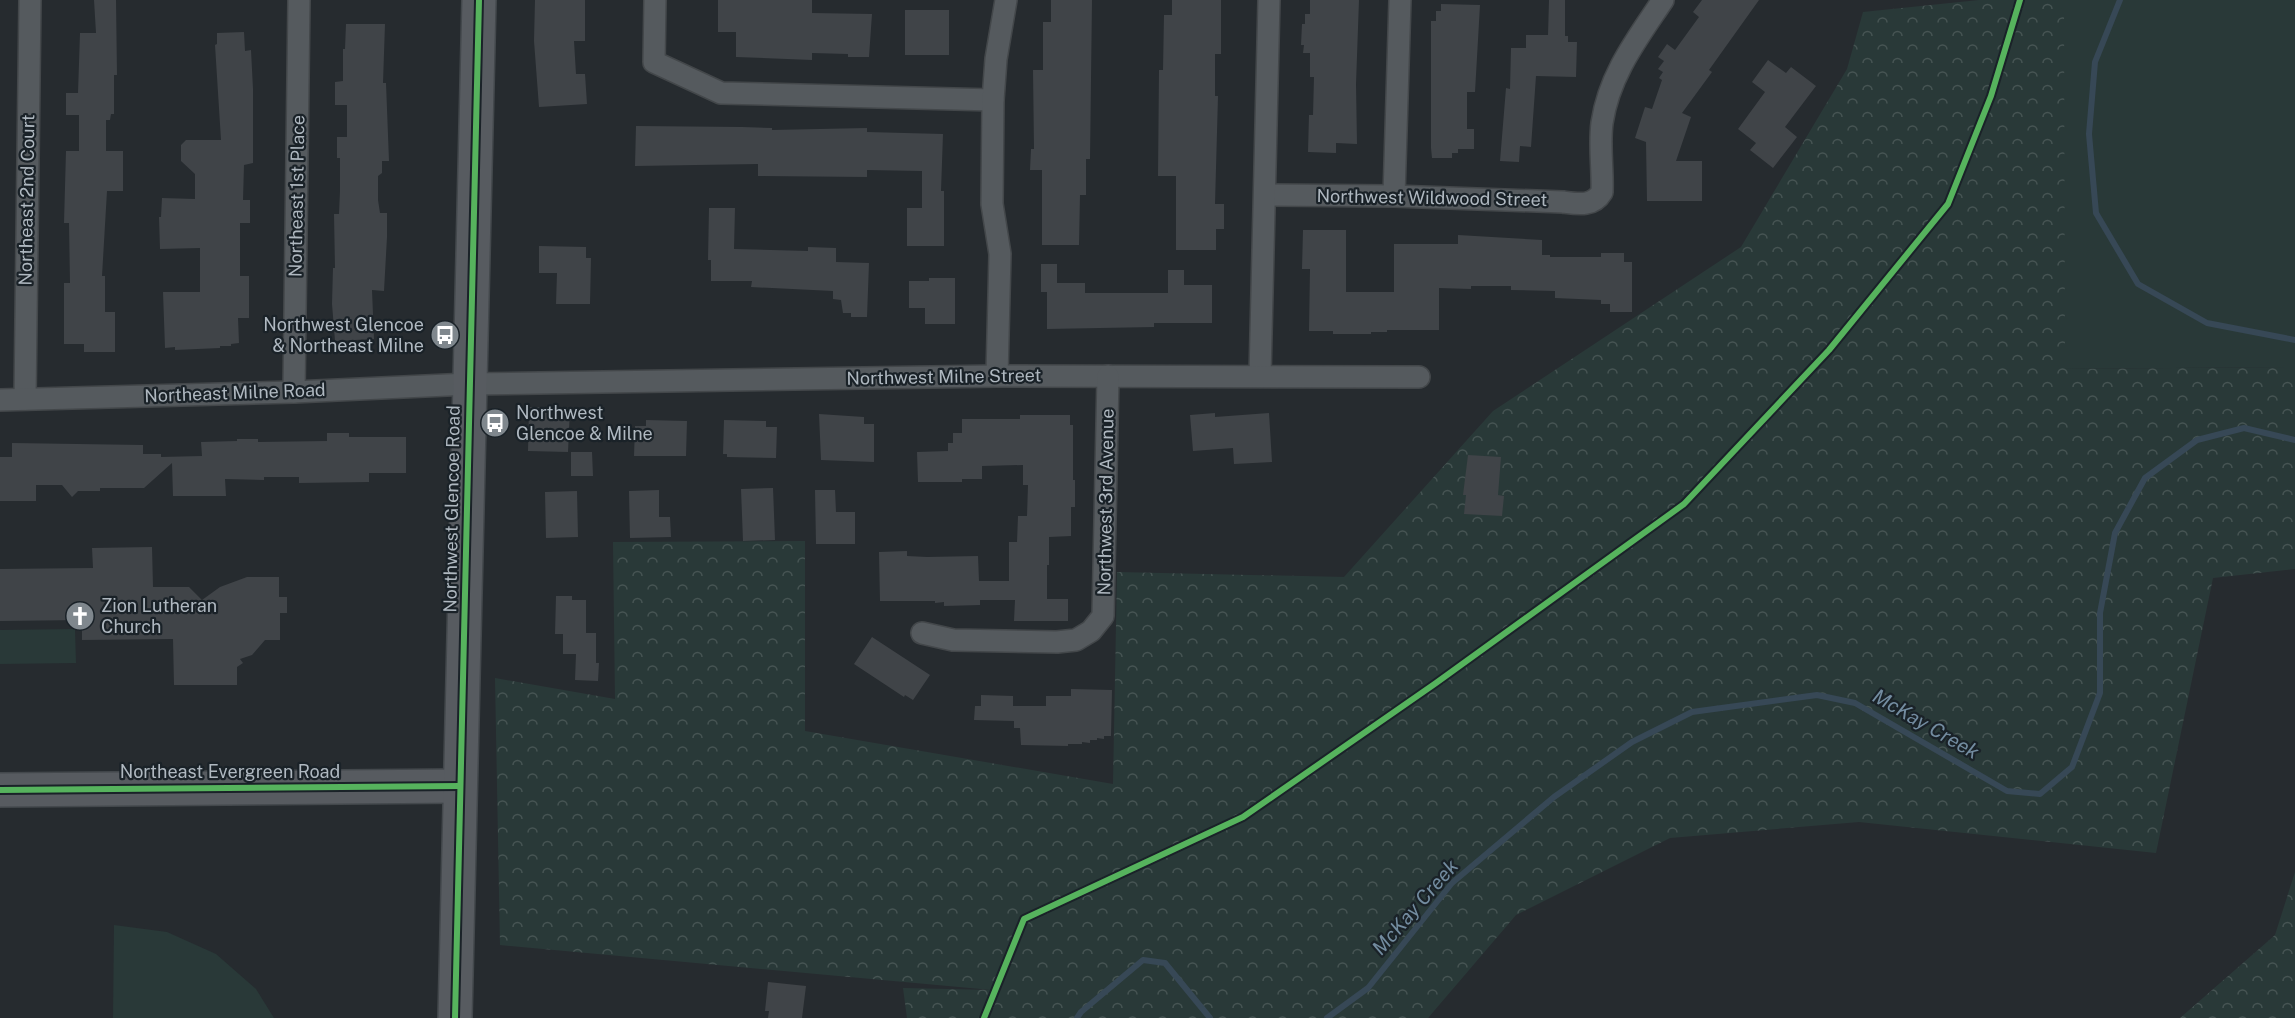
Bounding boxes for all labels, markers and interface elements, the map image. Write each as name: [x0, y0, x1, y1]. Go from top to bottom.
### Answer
street label: Northeast 2nd Court: [15, 114, 38, 286]
street label: Northeast 1st Place: [285, 115, 308, 277]
street label: Northwest Wildwood Street: [1316, 185, 1548, 210]
place label: Northwest Glencoe & Northeast Milne: [263, 314, 424, 356]
bus stop icon: Northwest Glencoe & Northeast Milne: [429, 319, 461, 351]
street label: Northwest Milne Street: [846, 364, 1042, 389]
street label: Northeast Milne Road: [144, 379, 326, 406]
place label: Northwest Glencoe & Milne: [516, 402, 653, 444]
street label: Northwest Glencoe Road: [439, 405, 464, 613]
bus stop icon: Northwest Glencoe & Milne: [479, 407, 511, 439]
street label: Northwest 3rd Avenue: [1093, 408, 1118, 596]
place label: Zion Lutheran Church: [101, 595, 217, 637]
church icon: Zion Lutheran Church: [64, 600, 96, 632]
water label: McKay Creek: [1869, 684, 1984, 764]
street label: Northeast Evergreen Road: [120, 761, 340, 782]
water label: McKay Creek: [1367, 854, 1463, 960]

